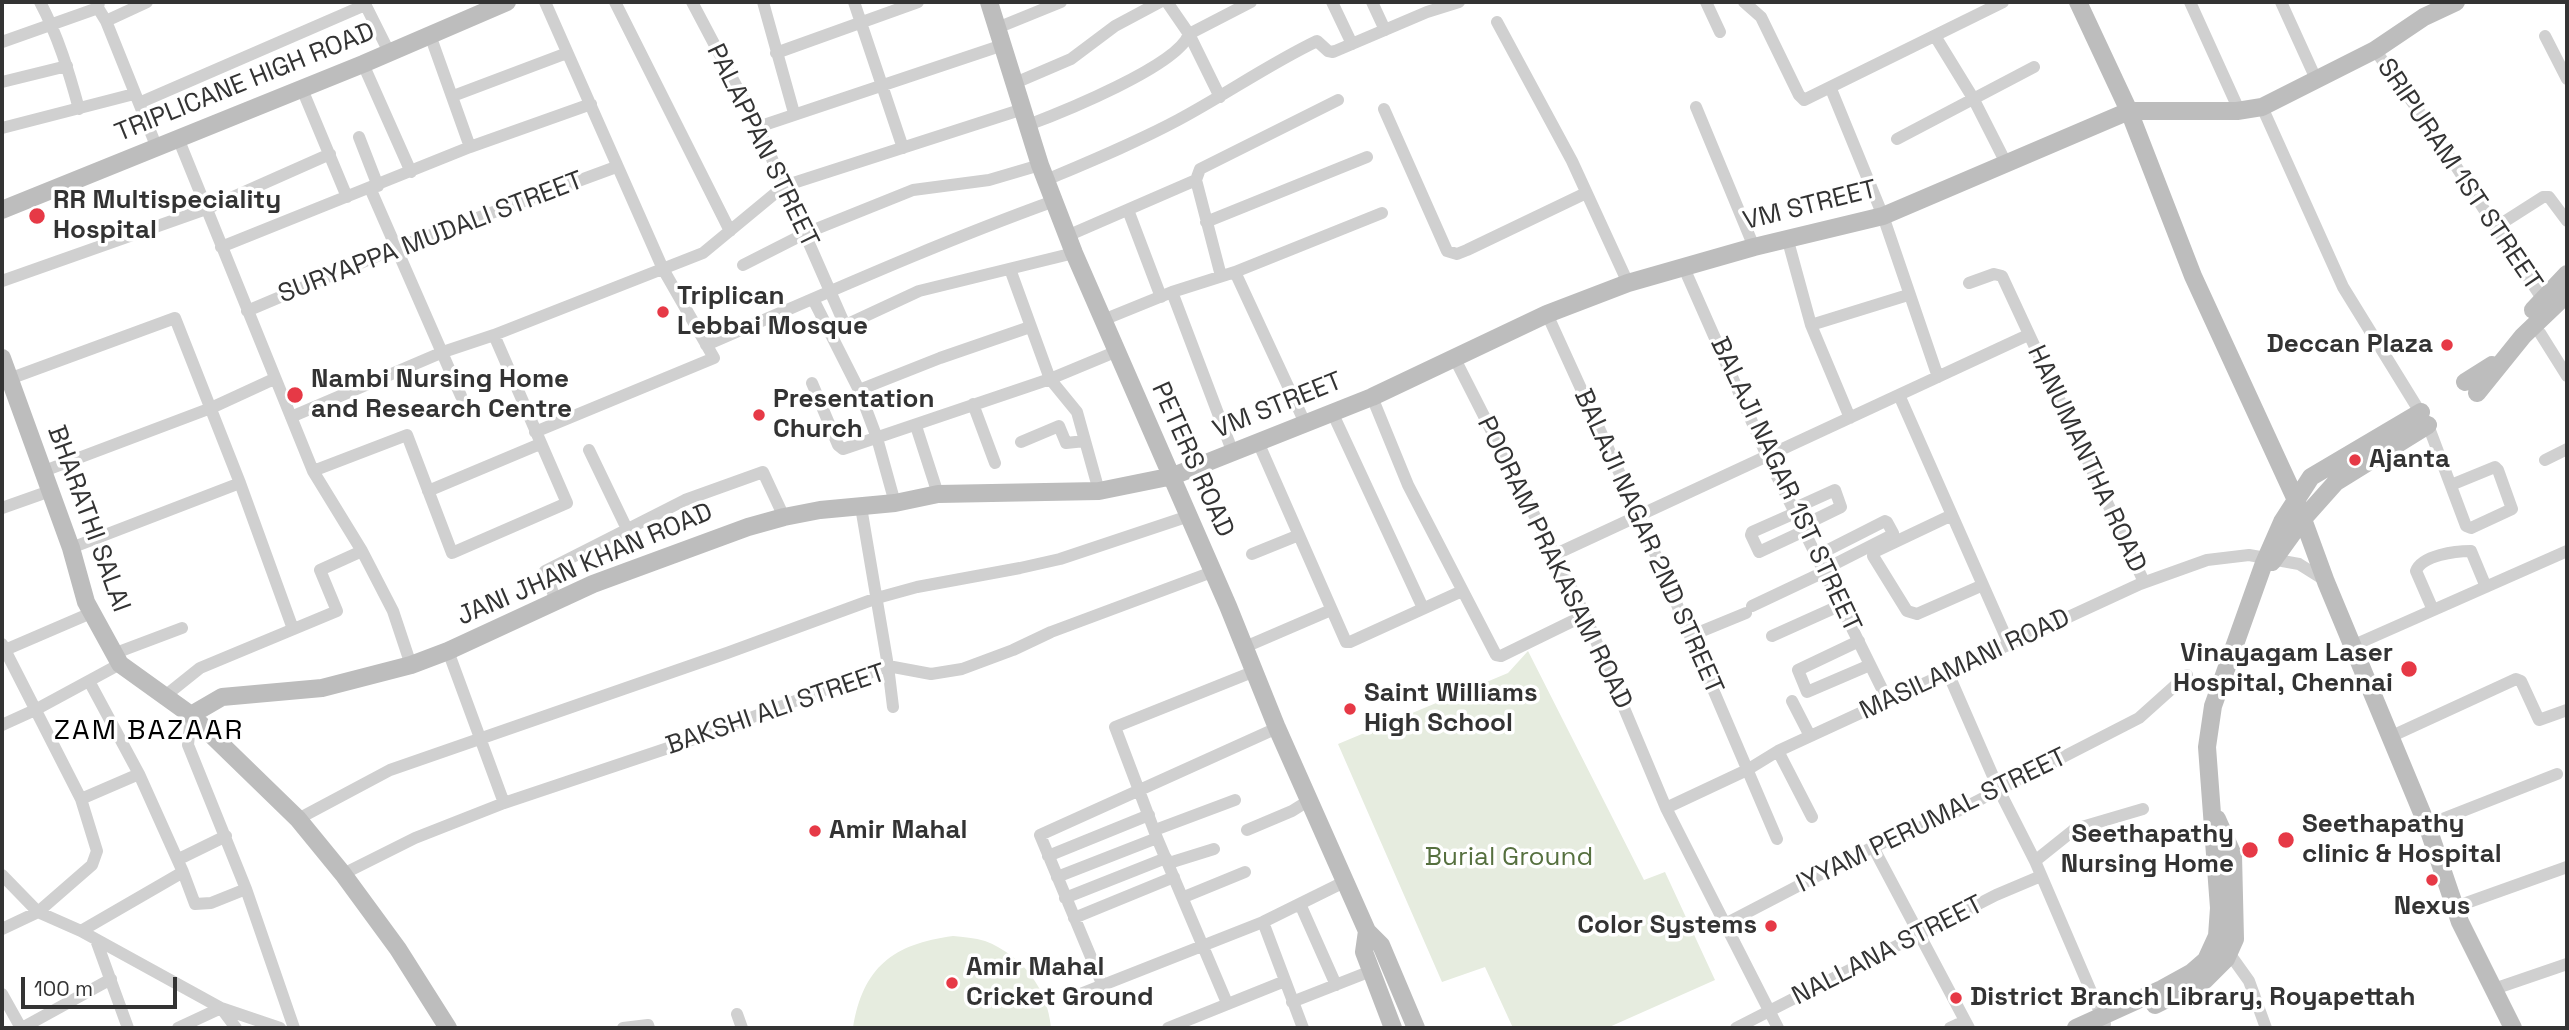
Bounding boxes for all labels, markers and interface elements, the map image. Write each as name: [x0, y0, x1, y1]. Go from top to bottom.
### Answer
street label: TRIPLICANE HIGH ROAD: [111, 17, 379, 149]
street label: PALAPPAN STREET: [699, 39, 825, 253]
street label: SRIPURAM 1ST STREET: [2370, 53, 2548, 297]
street label: SURYAPPA MUDALI STREET: [274, 165, 588, 311]
street label: VM STREET: [1740, 174, 1880, 238]
place label: RR Multispeciality Hospital: [53, 185, 281, 246]
marker: RR Multispeciality Hospital: [27, 206, 47, 226]
place label: Triplican Lebbai Mosque: [677, 281, 868, 342]
marker: Triplican Lebbai Mosque: [655, 304, 671, 320]
place label: Deccan Plaza: [2266, 329, 2433, 361]
street label: BALAJI NAGAR 1ST STREET: [1703, 333, 1867, 637]
marker: Deccan Plaza: [2439, 337, 2455, 353]
street label: HANUMANTHA ROAD: [2020, 341, 2152, 577]
place label: Nambi Nursing Home and Research Centre: [311, 364, 572, 426]
street label: VM STREET: [1209, 366, 1347, 446]
street label: PETERS ROAD: [1144, 378, 1240, 542]
place label: Presentation Church: [773, 384, 934, 446]
marker: Nambi Nursing Home and Research Centre: [285, 385, 305, 405]
street label: BALAJI NAGAR 2ND STREET: [1566, 385, 1730, 699]
marker: Presentation Church: [751, 407, 767, 423]
street label: POORAM PRAKASAM ROAD: [1470, 412, 1638, 714]
street label: BHARATHI SALAI: [40, 422, 136, 616]
place label: Ajanta: [2369, 444, 2450, 476]
marker: Ajanta: [2347, 452, 2363, 468]
street label: JANI JHAN KHAN ROAD: [453, 497, 717, 633]
street label: MASILAMANI ROAD: [1855, 603, 2075, 727]
place label: Vinayagam Laser Hospital, Chennai: [2173, 638, 2393, 700]
street label: BAKSHI ALI STREET: [662, 658, 890, 762]
marker: Vinayagam Laser Hospital, Chennai: [2399, 659, 2419, 679]
place label: Saint Williams High School: [1364, 678, 1538, 740]
marker: Saint Williams High School: [1342, 701, 1358, 717]
district label: ZAM BAZAAR: [55, 714, 243, 748]
street label: IYYAM PERUMAL STREET: [1792, 742, 2072, 900]
place label: Seethapathy clinic & Hospital: [2302, 809, 2502, 870]
place label: Amir Mahal: [829, 815, 967, 847]
place label: Seethapathy Nursing Home: [2061, 819, 2234, 880]
marker: Amir Mahal: [807, 823, 823, 839]
marker: Seethapathy clinic & Hospital: [2276, 830, 2296, 850]
marker: Seethapathy Nursing Home: [2240, 840, 2260, 860]
park label: Burial Ground: [1425, 842, 1593, 874]
marker: Nexus: [2424, 872, 2440, 888]
street label: NALLANA STREET: [1787, 889, 1989, 1013]
place label: Nexus: [2394, 891, 2470, 923]
place label: Color Systems: [1577, 910, 1757, 942]
marker: Color Systems: [1763, 918, 1779, 934]
place label: Amir Mahal Cricket Ground: [966, 952, 1154, 1014]
scale bar: [24, 964, 180, 1008]
text: 100 m: [34, 975, 93, 1002]
marker: Amir Mahal Cricket Ground: [944, 975, 960, 991]
place label: District Branch Library, Royapettah: [1970, 982, 2416, 1014]
marker: District Branch Library, Royapettah: [1948, 990, 1964, 1006]

